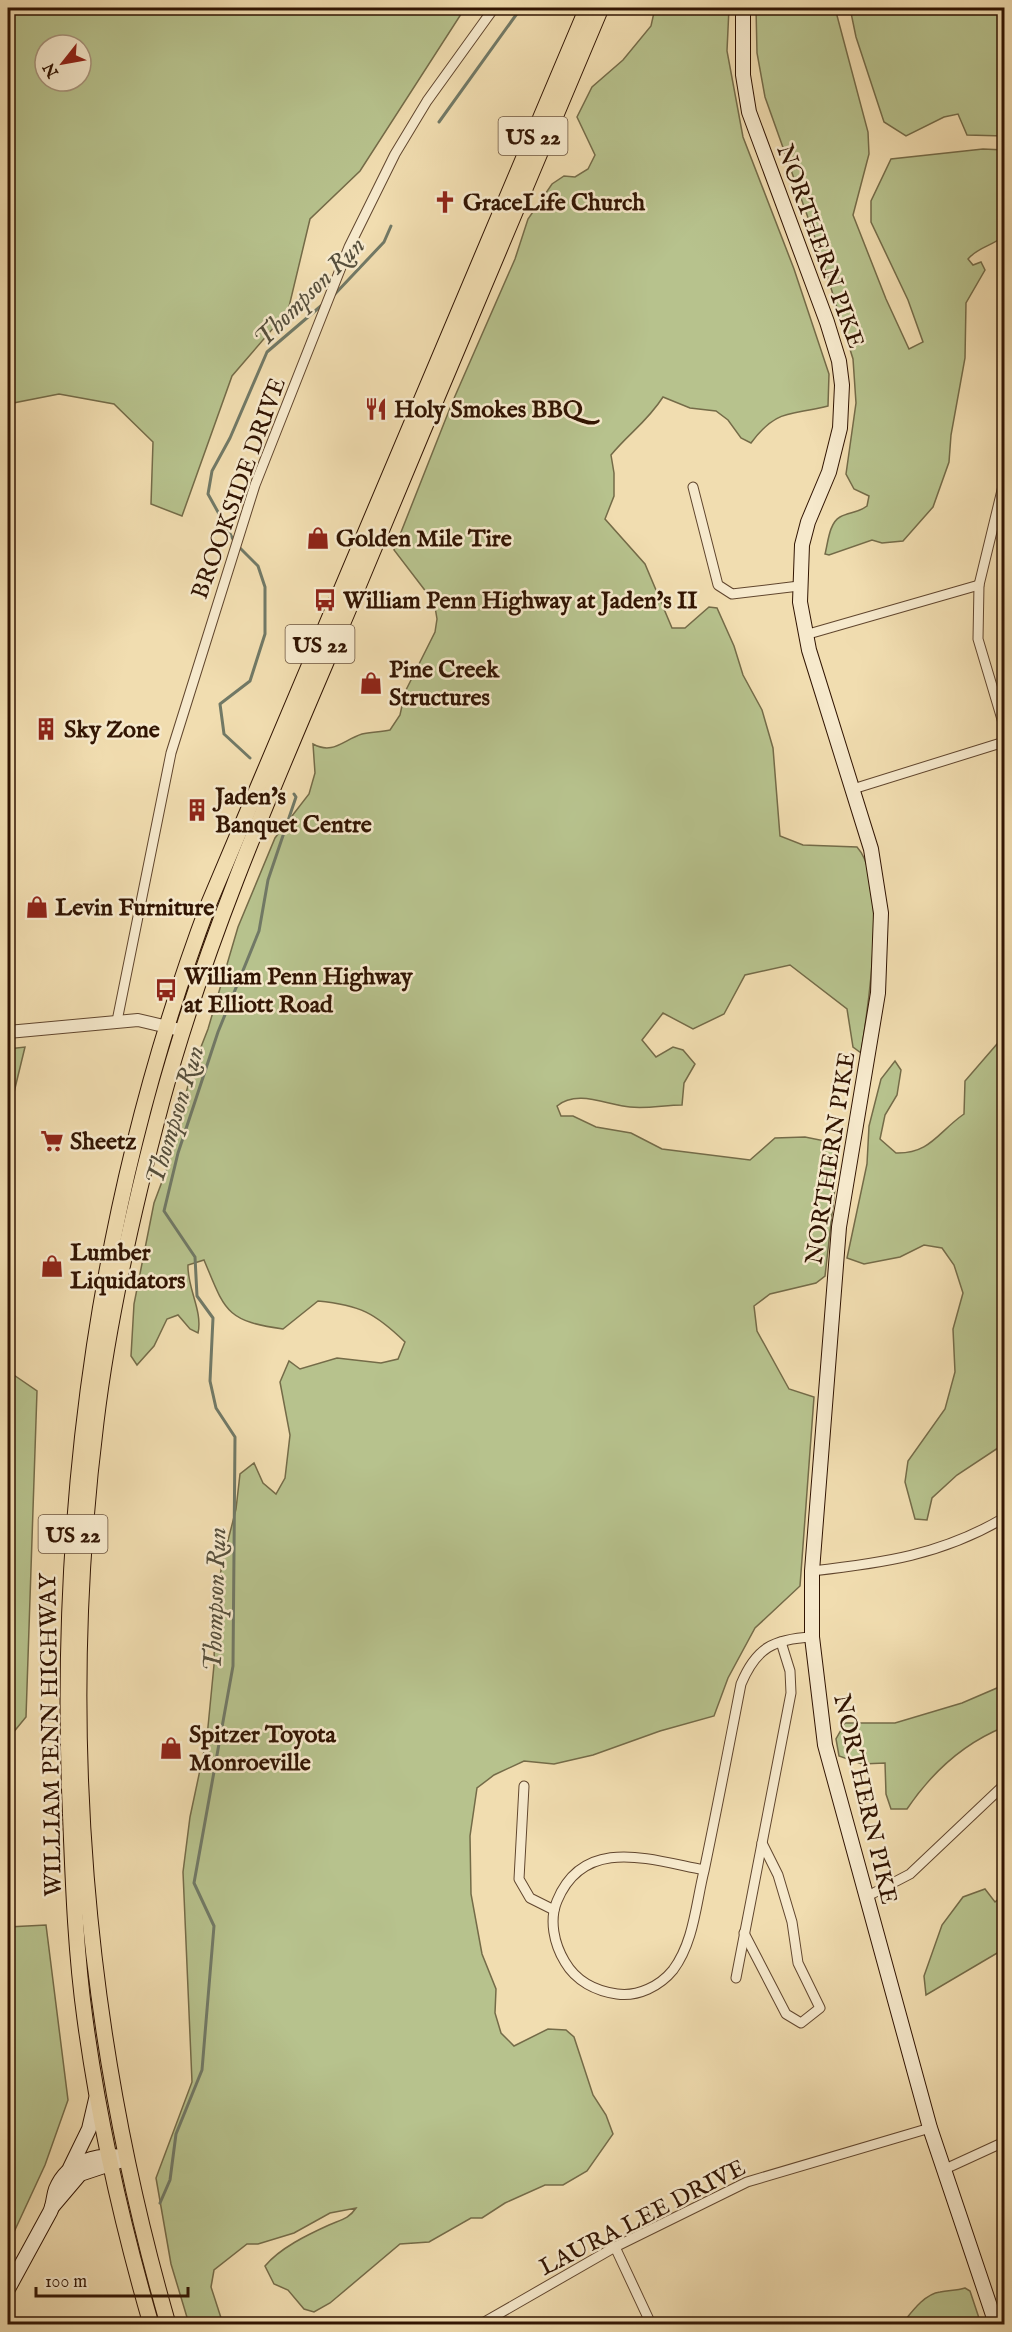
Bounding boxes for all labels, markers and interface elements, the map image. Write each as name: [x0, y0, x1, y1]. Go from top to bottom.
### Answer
north arrow: [33, 33, 93, 93]
text: N: [40, 58, 65, 82]
road number: US 22: [498, 117, 568, 155]
street label: NORTHERN PIKE: [768, 140, 871, 353]
place label: GraceLife Church: [463, 188, 645, 219]
church icon: GraceLife Church: [432, 189, 458, 215]
water label: Thompson Run: [247, 229, 373, 355]
street label: BROOKSIDE DRIVE: [185, 373, 294, 604]
place label: Holy Smokes BBQ: [394, 395, 600, 426]
restaurant icon: Holy Smokes BBQ: [363, 396, 389, 422]
place label: Golden Mile Tire: [336, 524, 512, 555]
shop icon: Golden Mile Tire: [305, 525, 331, 551]
place label: William Penn Highway at Jaden's II: [342, 586, 698, 617]
bus stop icon: William Penn Highway at Jaden's II: [312, 587, 338, 613]
road number: US 22: [286, 625, 354, 663]
place label: Pine Creek Structures: [389, 655, 500, 714]
shop icon: Pine Creek Structures: [358, 670, 384, 696]
place label: Sky Zone: [64, 715, 160, 746]
building icon: Sky Zone: [33, 716, 59, 742]
place label: Jaden's Banquet Centre: [212, 782, 372, 841]
building icon: Jaden's Banquet Centre: [184, 797, 210, 823]
place label: Levin Furniture: [55, 893, 214, 924]
shop icon: Levin Furniture: [24, 894, 50, 920]
place label: William Penn Highway at Elliott Road: [183, 962, 414, 1021]
bus stop icon: William Penn Highway at Elliott Road: [153, 977, 179, 1003]
water label: Thompson Run: [139, 1042, 212, 1189]
street label: NORTHERN PIKE: [799, 1050, 864, 1267]
place label: Sheetz: [70, 1127, 136, 1158]
supermarket icon: Sheetz: [39, 1128, 65, 1154]
place label: Lumber Liquidators: [70, 1238, 186, 1297]
shop icon: Lumber Liquidators: [39, 1253, 65, 1279]
road number: US 22: [38, 1515, 107, 1553]
water label: Thompson Run: [196, 1526, 235, 1672]
street label: WILLIAM PENN HIGHWAY: [33, 1571, 70, 1897]
street label: NORTHERN PIKE: [825, 1691, 904, 1908]
place label: Spitzer Toyota Monroeville: [189, 1720, 337, 1779]
shop icon: Spitzer Toyota Monroeville: [158, 1735, 184, 1761]
street label: LAURA LEE DRIVE: [534, 2153, 751, 2284]
scale bar: [36, 2260, 188, 2298]
text: 100 m: [45, 2271, 87, 2294]

